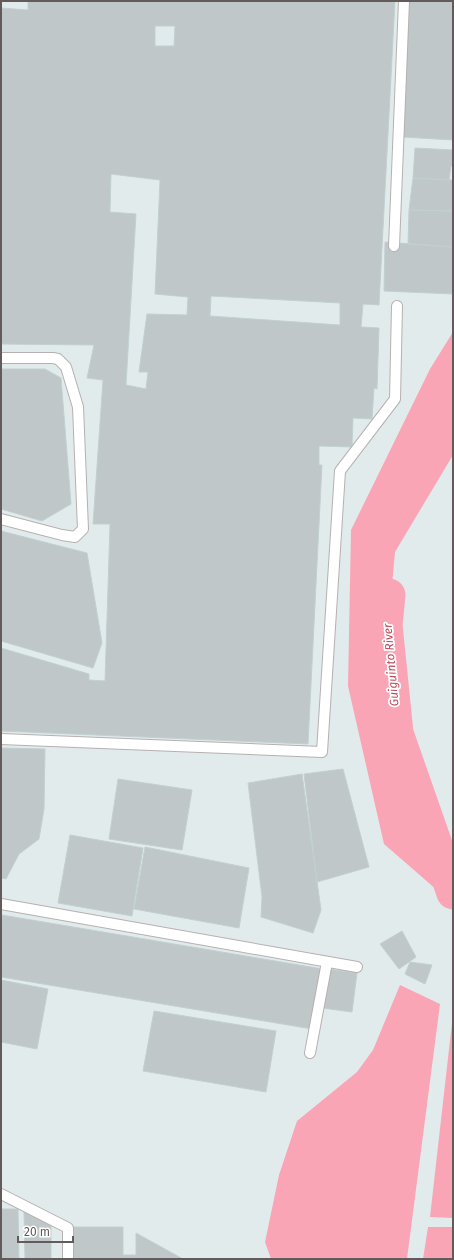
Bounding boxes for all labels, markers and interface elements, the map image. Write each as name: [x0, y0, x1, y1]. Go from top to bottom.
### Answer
water label: Guiguinto River: [380, 623, 402, 707]
scale bar: [18, 1218, 73, 1244]
text: 20 m: [24, 1225, 50, 1239]

